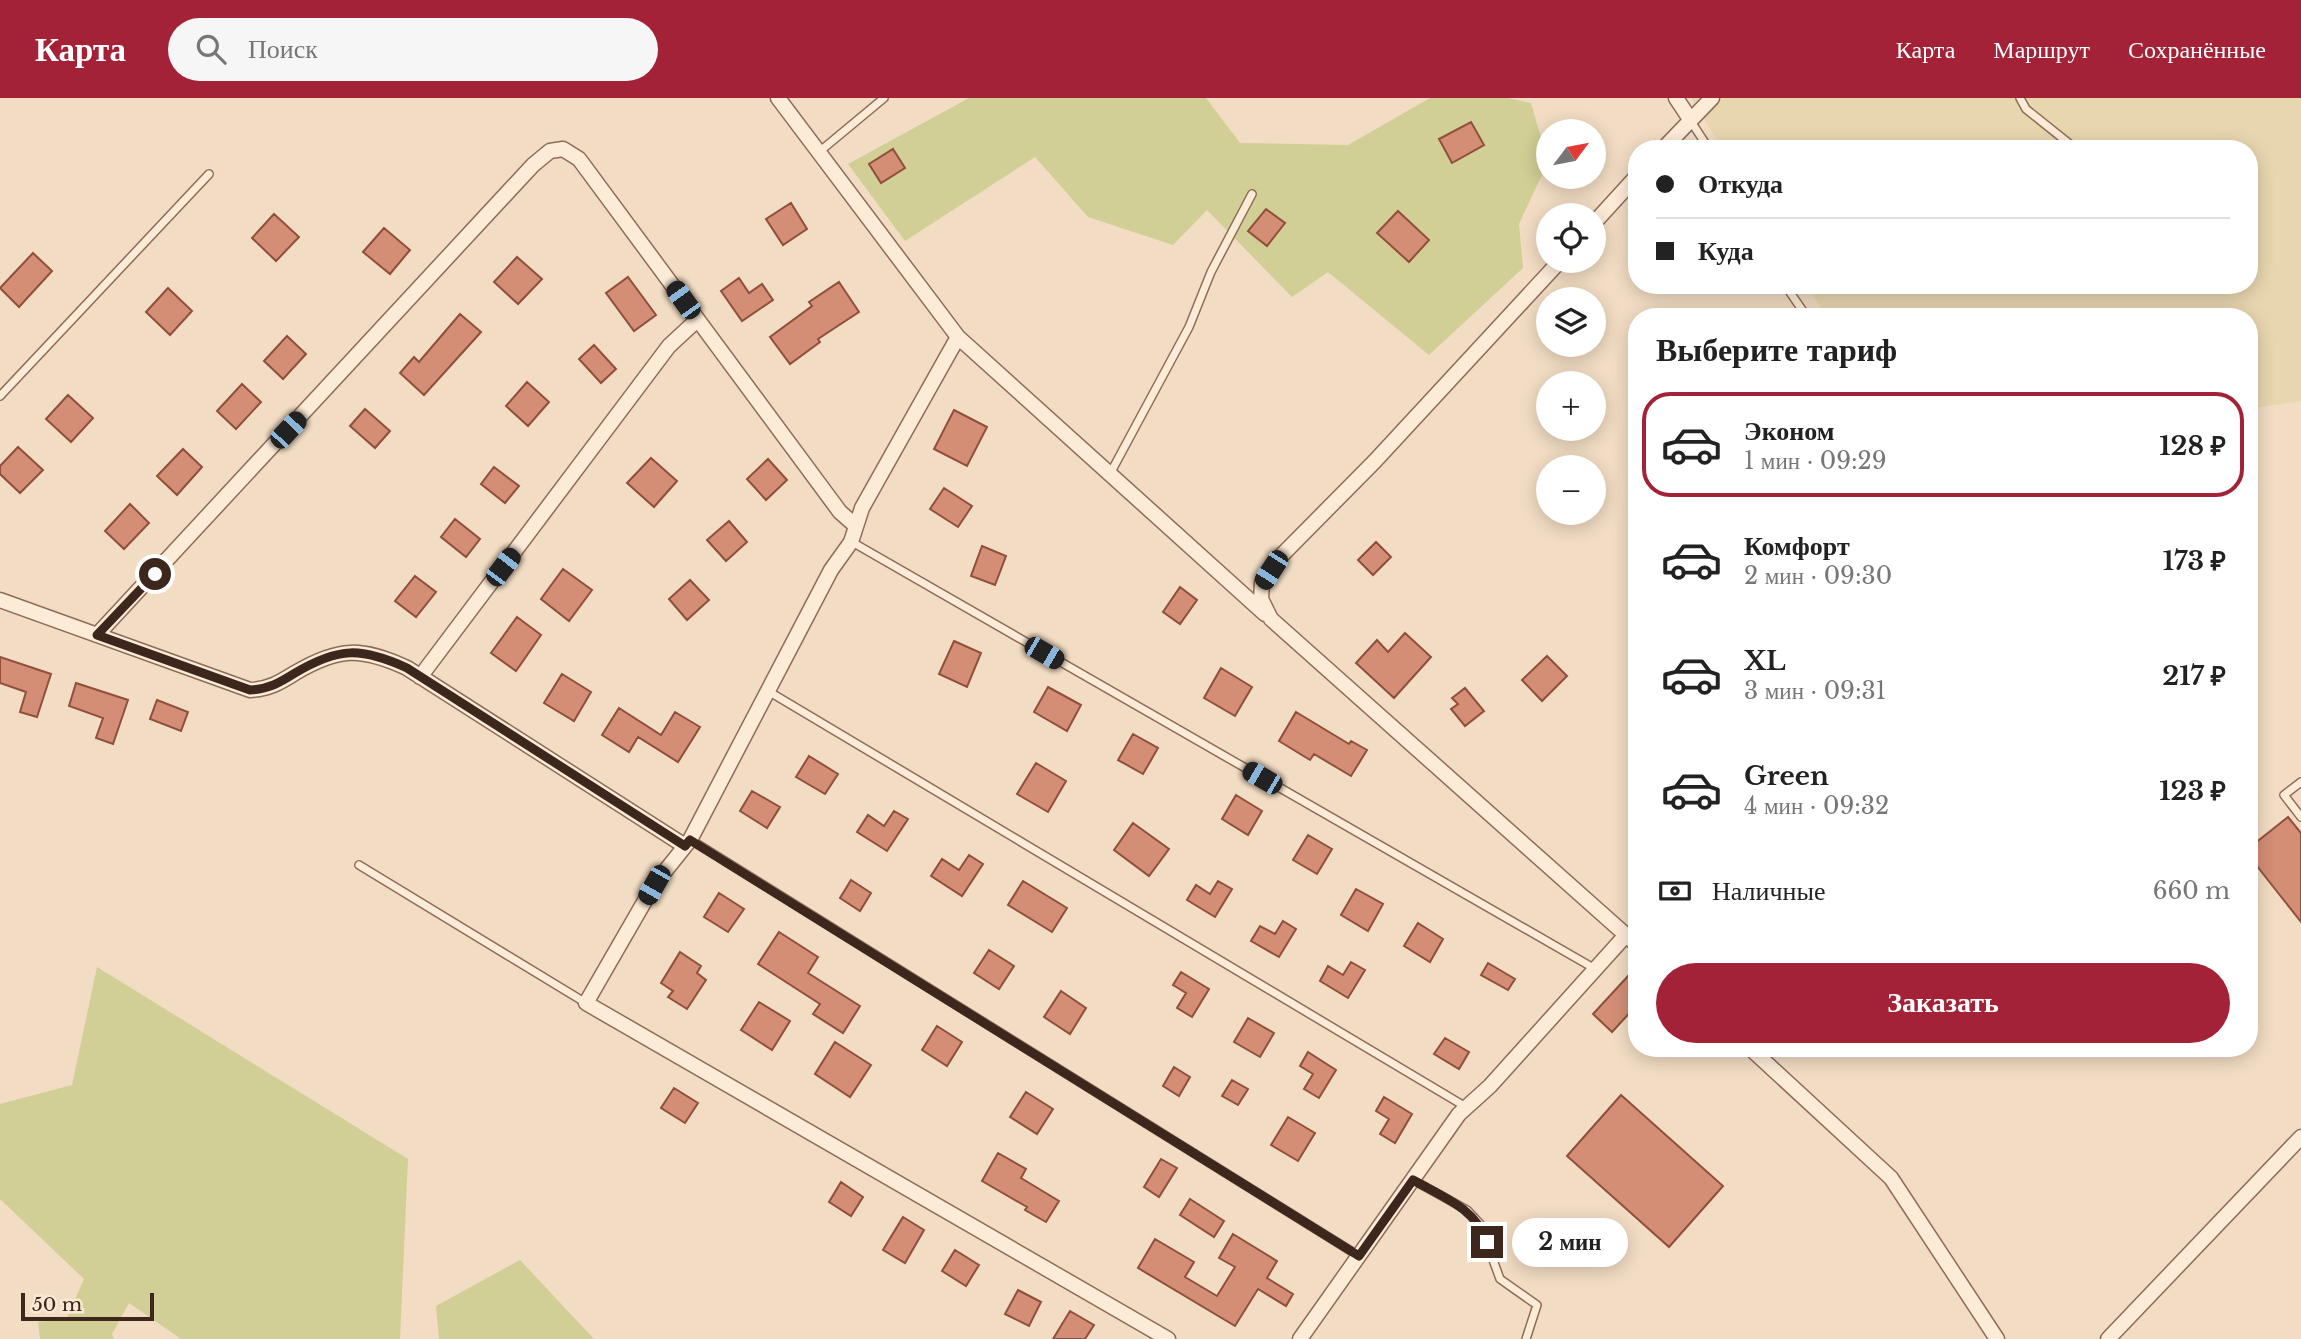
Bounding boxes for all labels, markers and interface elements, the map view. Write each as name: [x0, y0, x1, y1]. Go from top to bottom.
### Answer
search box: [168, 18, 658, 81]
text: Карта: [35, 29, 126, 70]
icon: search: [192, 30, 230, 68]
text: Поиск: [248, 33, 318, 65]
text: Карта: [1896, 35, 1955, 64]
text: Маршрут: [1993, 35, 2090, 64]
text: Сохранённые: [2128, 35, 2266, 64]
north arrow: [1536, 119, 1606, 189]
map controls: [1536, 119, 1606, 525]
text: Откуда: [1698, 168, 1783, 200]
button: locate: [1536, 203, 1606, 273]
text: Куда: [1698, 235, 1754, 267]
car: [663, 277, 704, 323]
button: layers: [1536, 287, 1606, 357]
text: Выберите тариф: [1656, 330, 1897, 370]
button: +: [1536, 371, 1606, 441]
car: [266, 407, 311, 453]
icon: car: [1660, 413, 1723, 476]
text: Эконом: [1744, 415, 1834, 447]
text: 128 ₽: [2159, 430, 2226, 462]
text: 1 мин · 09:29: [1744, 447, 1887, 475]
button: −: [1536, 455, 1606, 525]
icon: car: [1660, 528, 1723, 591]
text: Комфорт: [1744, 530, 1850, 562]
car: [482, 544, 525, 590]
text: 173 ₽: [2163, 545, 2226, 577]
car: [1251, 547, 1292, 593]
route start: [139, 558, 171, 590]
text: 2 мин · 09:30: [1744, 562, 1892, 590]
car: [1021, 633, 1068, 673]
icon: car: [1660, 643, 1723, 706]
text: XL: [1744, 645, 1786, 677]
text: 217 ₽: [2162, 660, 2226, 692]
text: 3 мин · 09:31: [1744, 677, 1886, 705]
car: [1239, 758, 1286, 798]
icon: car: [1660, 758, 1723, 821]
text: Green: [1744, 760, 1829, 792]
text: 123 ₽: [2159, 775, 2226, 807]
text: 4 мин · 09:32: [1744, 792, 1889, 820]
car: [635, 862, 674, 908]
icon: cash: [1656, 872, 1694, 910]
text: Наличные: [1712, 875, 1825, 907]
text: 660 m: [2153, 877, 2230, 905]
button: Заказать: [1656, 963, 2230, 1043]
callout: 2 мин: [1512, 1218, 1627, 1266]
route end: [1471, 1226, 1503, 1258]
text: 2 мин: [1538, 1228, 1602, 1256]
scale bar: [21, 1290, 154, 1322]
text: 50 m: [32, 1293, 82, 1316]

